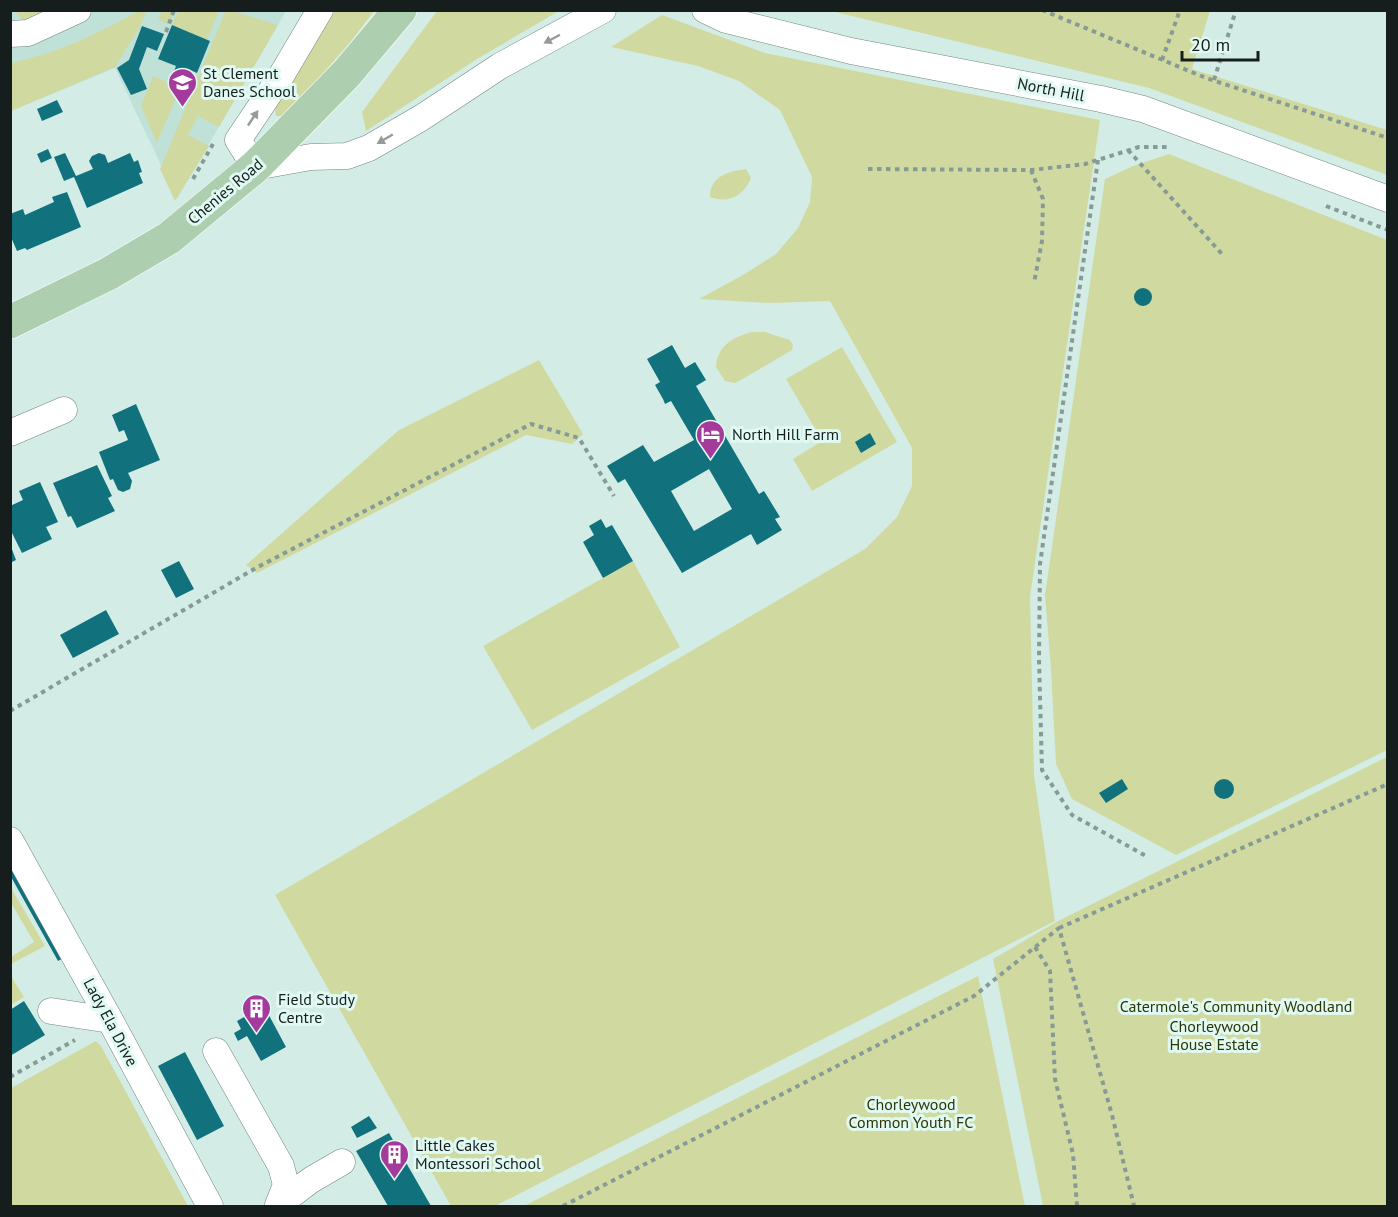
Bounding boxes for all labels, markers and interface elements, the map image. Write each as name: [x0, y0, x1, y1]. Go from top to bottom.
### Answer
scale bar: [1182, 24, 1258, 62]
text: 20 m: [1191, 33, 1230, 56]
one-way arrow: [543, 34, 560, 43]
place label: St Clement Danes School: [203, 63, 296, 101]
school or university icon: St Clement Danes School: [166, 66, 198, 108]
street label: North Hill: [1016, 73, 1087, 105]
one-way arrow: [247, 110, 258, 126]
one-way arrow: [376, 134, 393, 144]
street label: Chenies Road: [183, 154, 267, 228]
hotel icon: North Hill Farm: [695, 418, 727, 460]
place label: North Hill Farm: [732, 424, 839, 444]
street label: Lady Ela Drive: [79, 974, 143, 1070]
place label: Field Study Centre: [278, 989, 355, 1027]
building icon: Field Study Centre: [241, 992, 273, 1034]
park label: Catermole's Community Woodland: [1120, 996, 1352, 1016]
park label: Chorleywood House Estate: [1169, 1016, 1259, 1054]
park label: Chorleywood Common Youth FC: [849, 1094, 973, 1132]
place label: Little Cakes Montessori School: [415, 1135, 541, 1173]
building icon: Little Cakes Montessori School: [378, 1138, 410, 1180]

